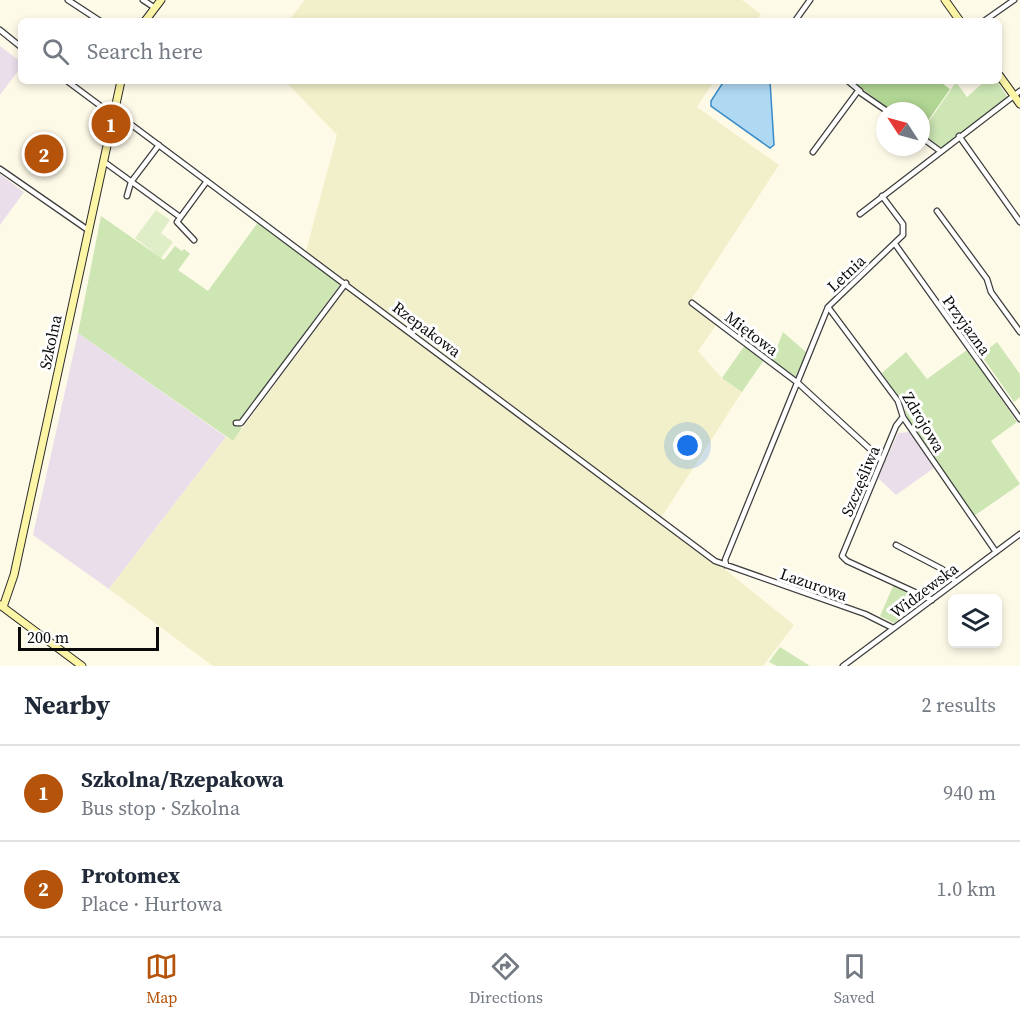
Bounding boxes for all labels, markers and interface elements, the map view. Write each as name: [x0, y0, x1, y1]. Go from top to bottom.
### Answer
search box: [18, 18, 1002, 84]
icon: search: [39, 35, 72, 68]
text: Search here: [87, 36, 203, 66]
pin: 1: [92, 102, 130, 146]
north arrow: [876, 102, 930, 156]
pin: 2: [24, 132, 63, 176]
street label: Letnia: [822, 249, 871, 297]
street label: Przyjazna: [938, 291, 997, 360]
street label: Rzepakowa: [388, 296, 466, 363]
street label: Miętowa: [721, 306, 784, 361]
street label: Szkolna: [34, 312, 67, 371]
street label: Zdrojowa: [897, 388, 951, 457]
your location: [673, 431, 702, 460]
street label: Szczęśliwa: [835, 441, 885, 520]
street label: Widzewska: [885, 557, 963, 623]
street label: Lazurowa: [777, 562, 851, 606]
map controls: [948, 594, 1002, 648]
button: layers: [948, 594, 1002, 648]
scale bar: [18, 624, 159, 652]
text: 200 m: [27, 626, 69, 648]
text: Nearby: [24, 687, 110, 723]
text: 2 results: [921, 691, 996, 719]
text: Szkolna/Rzepakowa: [81, 764, 284, 794]
text: 1: [38, 779, 49, 807]
text: 940 m: [943, 779, 996, 807]
text: Bus stop · Szkolna: [81, 794, 240, 822]
text: Protomex: [81, 860, 180, 890]
text: 2: [38, 875, 49, 903]
text: 1.0 km: [936, 875, 996, 903]
text: Place · Hurtowa: [81, 890, 222, 918]
tab: Map: [145, 950, 178, 1008]
tab: Directions: [469, 950, 543, 1008]
tab: Saved: [834, 950, 875, 1008]

